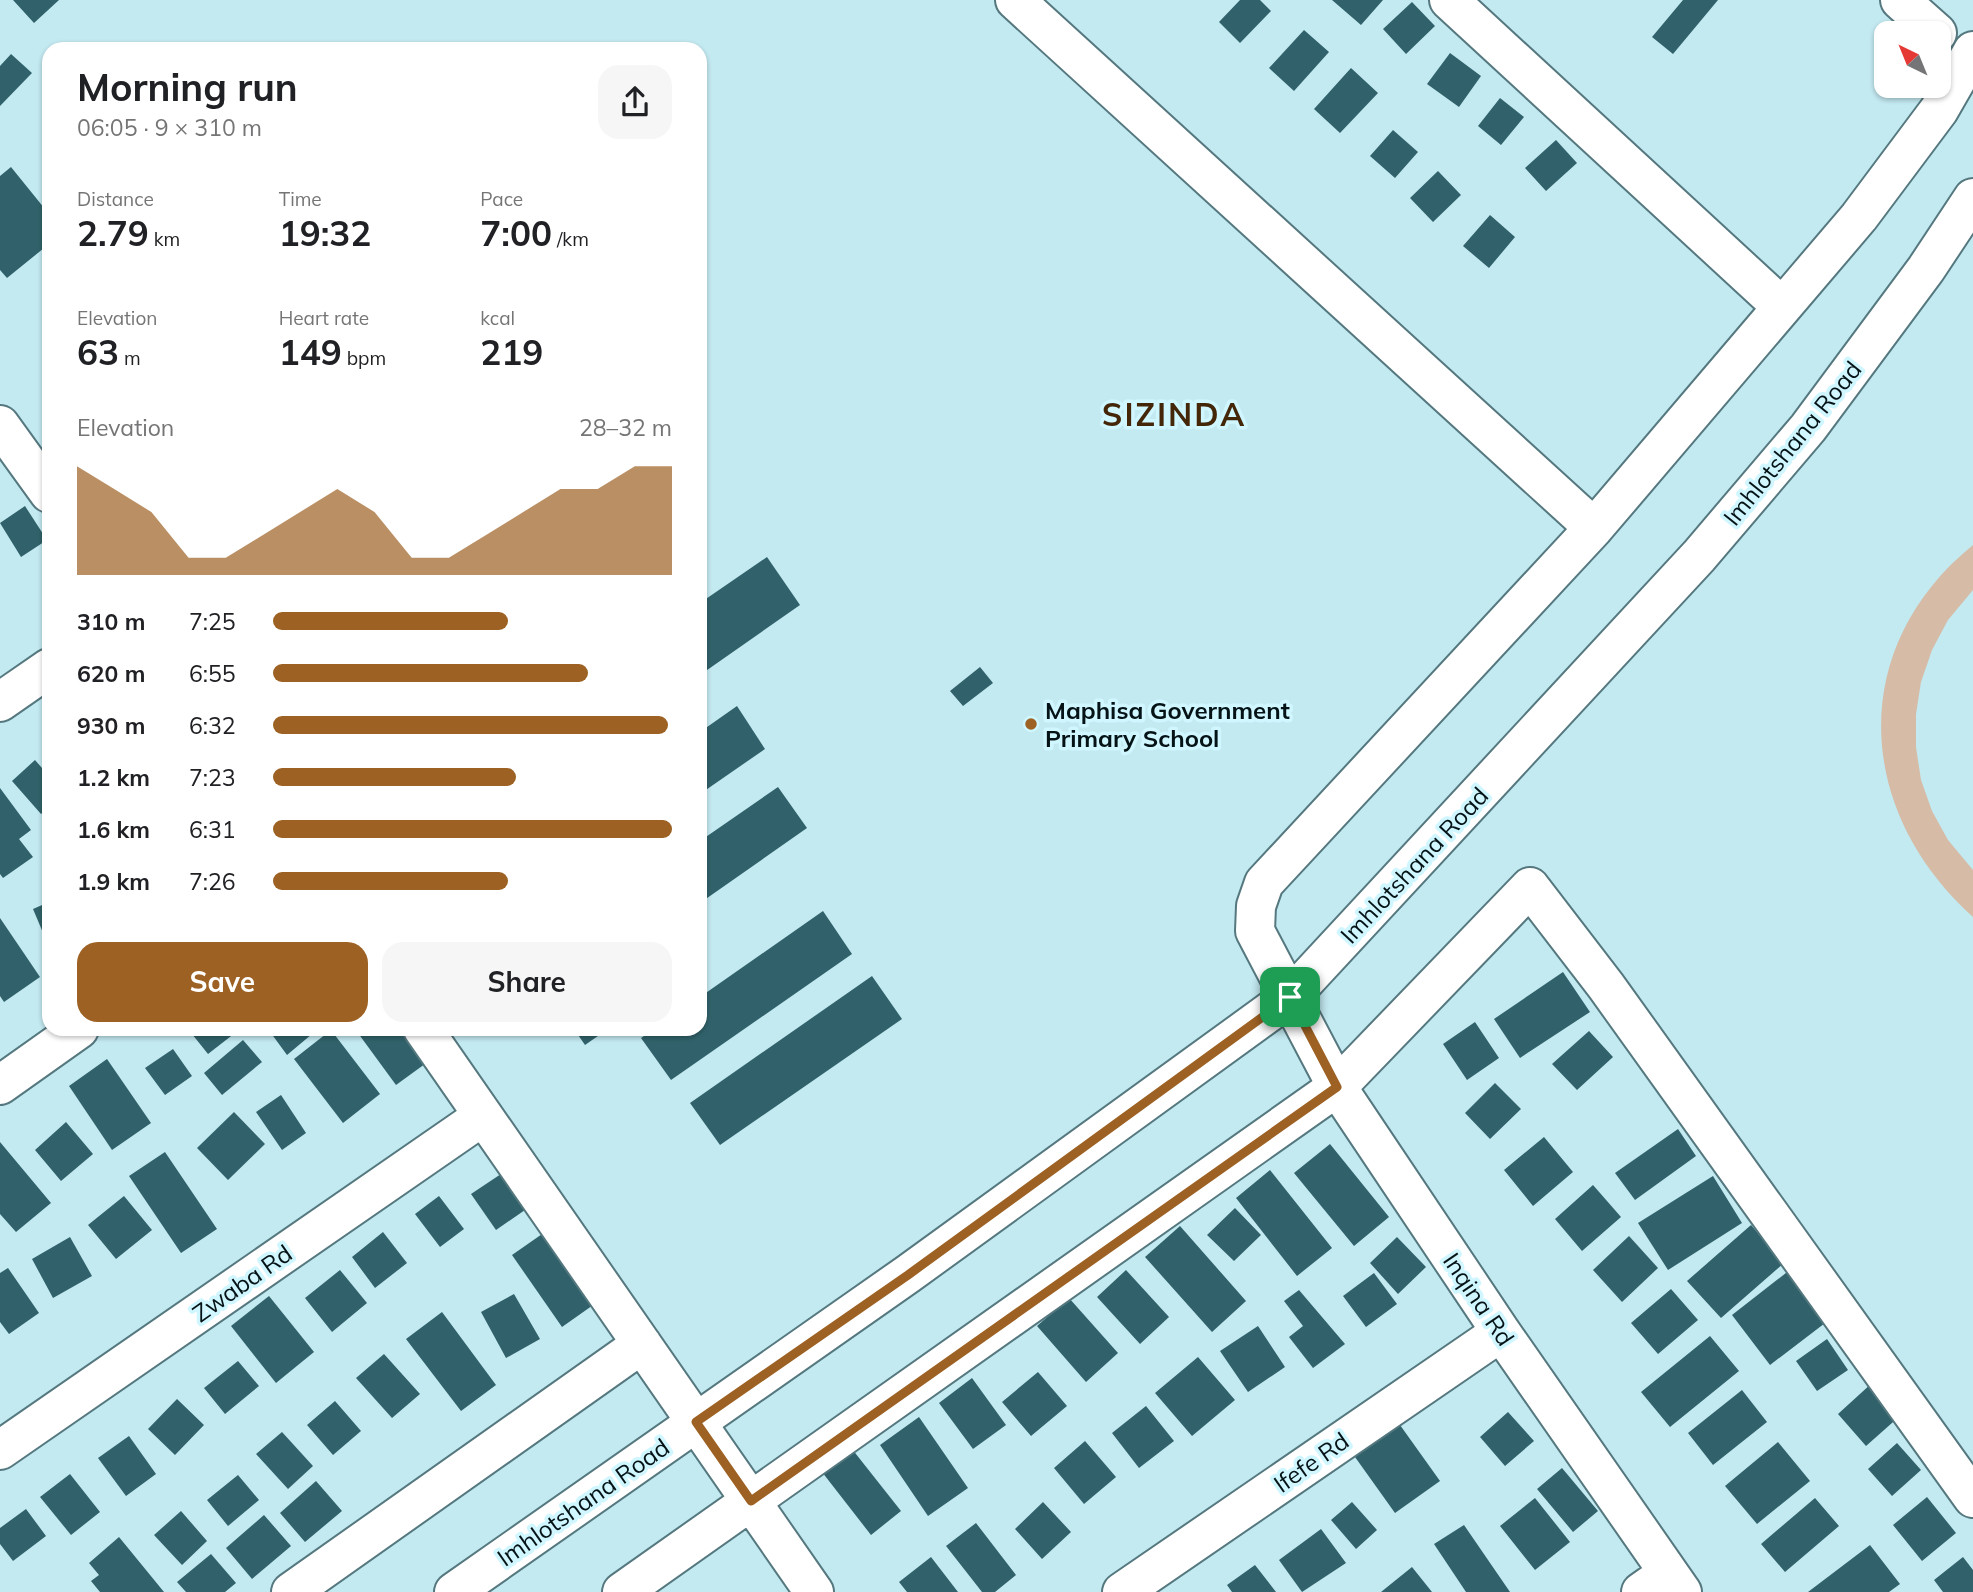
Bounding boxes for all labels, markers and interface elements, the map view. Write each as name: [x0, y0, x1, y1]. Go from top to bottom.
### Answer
north arrow: [1874, 21, 1951, 98]
map controls: [1874, 21, 1951, 98]
text: Morning run: [77, 63, 298, 111]
button: share: [598, 65, 672, 139]
text: 06:05 · 9 × 310 m: [77, 113, 262, 142]
text: Distance: [77, 187, 154, 211]
text: Time: [279, 187, 322, 211]
text: Pace: [480, 187, 523, 211]
text: 2.79: [77, 211, 149, 255]
text: 19:32: [279, 211, 371, 255]
text: 7:00: [480, 211, 552, 255]
text: km: [149, 227, 180, 251]
text: /km: [552, 227, 589, 251]
text: Elevation: [77, 306, 157, 330]
text: Heart rate: [279, 306, 369, 330]
text: kcal: [480, 306, 515, 330]
text: 63: [77, 330, 119, 374]
text: 149: [279, 330, 342, 374]
text: 219: [480, 330, 543, 374]
text: m: [119, 346, 141, 370]
text: bpm: [342, 346, 386, 370]
street label: Imhlotshana Road: [1716, 355, 1868, 531]
district label: SIZINDA: [1102, 394, 1246, 434]
text: Elevation: [77, 413, 174, 442]
text: 28–32 m: [579, 413, 672, 442]
text: 310 m: [77, 607, 145, 636]
text: 7:25: [189, 607, 236, 636]
text: 620 m: [77, 659, 145, 688]
text: 6:55: [189, 659, 236, 688]
place label: Maphisa Government Primary School: [1045, 695, 1290, 753]
text: 930 m: [77, 711, 145, 740]
text: 6:32: [189, 711, 236, 740]
marker: Maphisa Government Primary School: [1023, 716, 1039, 732]
text: 1.2 km: [77, 763, 150, 792]
text: 7:23: [189, 763, 236, 792]
street label: Imhlotshana Road: [1334, 781, 1494, 949]
text: 1.6 km: [77, 815, 150, 844]
text: 6:31: [189, 815, 236, 844]
text: 1.9 km: [77, 867, 150, 896]
text: 7:26: [189, 867, 236, 896]
button: Save: [77, 942, 368, 1022]
button: Share: [382, 942, 672, 1022]
pin: [1260, 967, 1320, 1027]
icon: arrive: [1271, 978, 1309, 1016]
street label: Zwaba Rd: [187, 1238, 297, 1328]
street label: Inqina Rd: [1437, 1247, 1521, 1351]
street label: Ifefe Rd: [1268, 1425, 1354, 1499]
street label: Imhlotshana Road: [491, 1431, 675, 1573]

